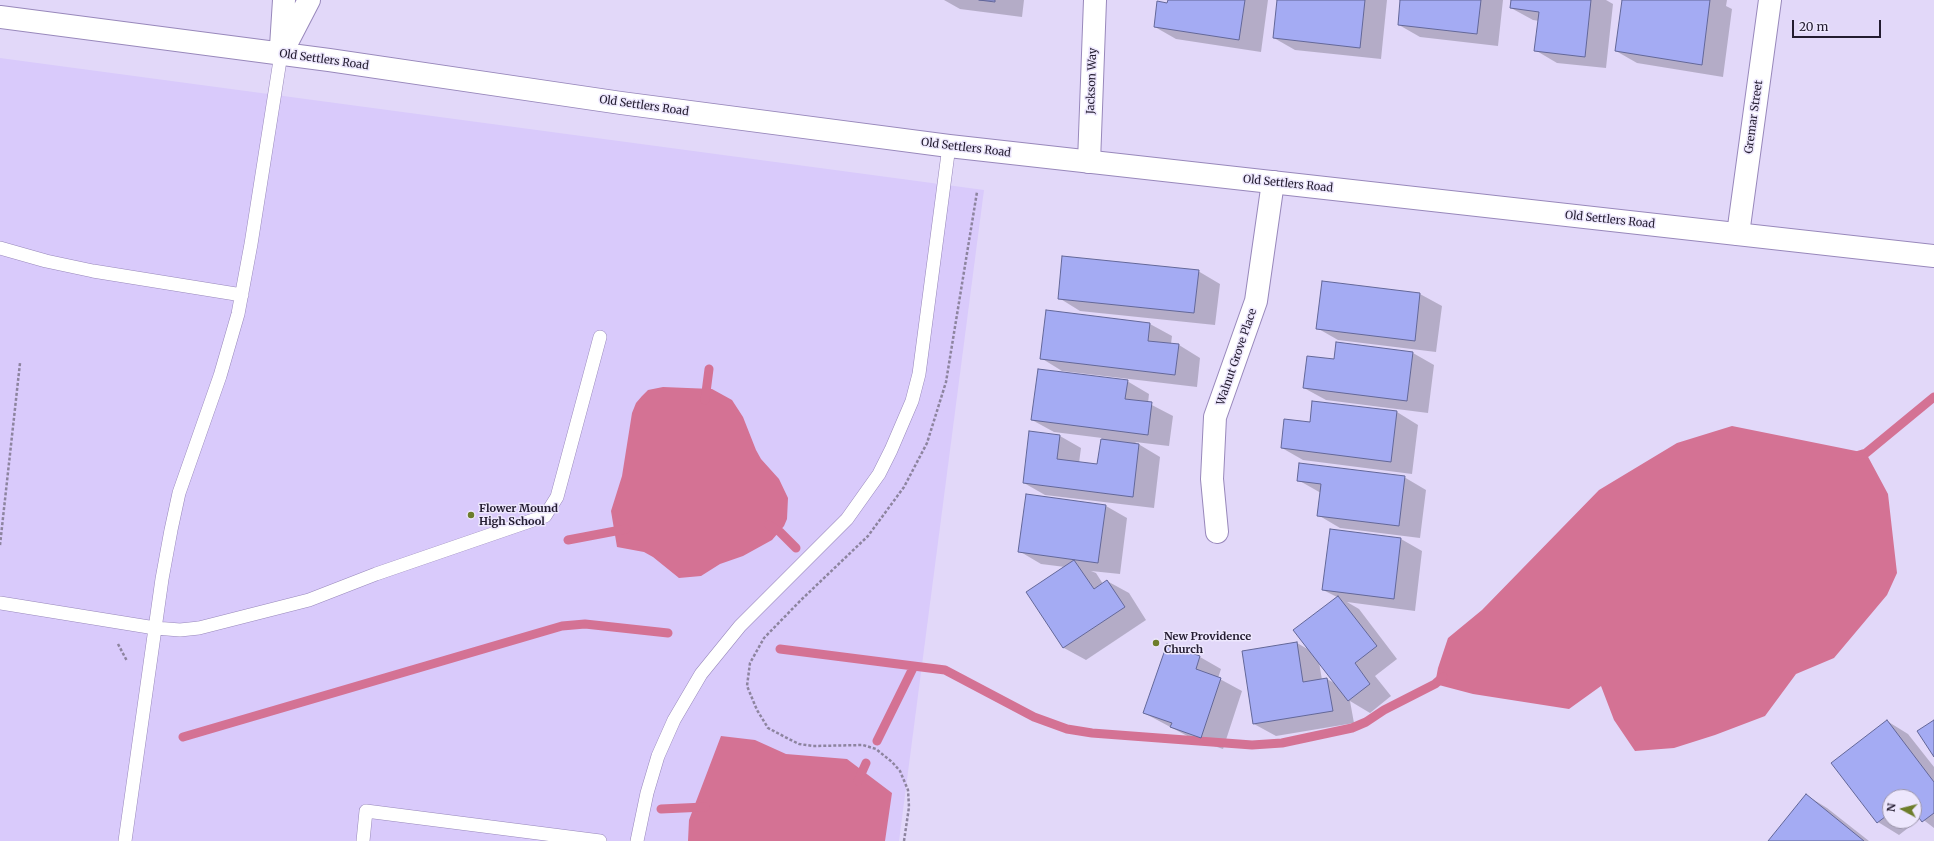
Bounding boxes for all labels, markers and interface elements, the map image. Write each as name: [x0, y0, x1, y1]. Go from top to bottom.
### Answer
scale bar: [1794, 12, 1883, 38]
text: 20 m: [1799, 19, 1828, 34]
street label: Old Settlers Road: [278, 47, 370, 73]
street label: Jackson Way: [1084, 48, 1100, 114]
street label: Gremar Street: [1742, 79, 1766, 155]
street label: Old Settlers Road: [598, 93, 690, 119]
street label: Old Settlers Road: [920, 136, 1012, 160]
street label: Old Settlers Road: [1242, 173, 1334, 195]
street label: Old Settlers Road: [1564, 209, 1656, 231]
street label: Walnut Grove Place: [1214, 307, 1260, 407]
place label: Flower Mound High School: [479, 502, 558, 528]
marker: Flower Mound High School: [466, 510, 476, 520]
place label: New Providence Church: [1164, 630, 1251, 656]
marker: New Providence Church: [1151, 638, 1161, 648]
north arrow: [1882, 789, 1922, 829]
text: N: [1884, 802, 1899, 813]

